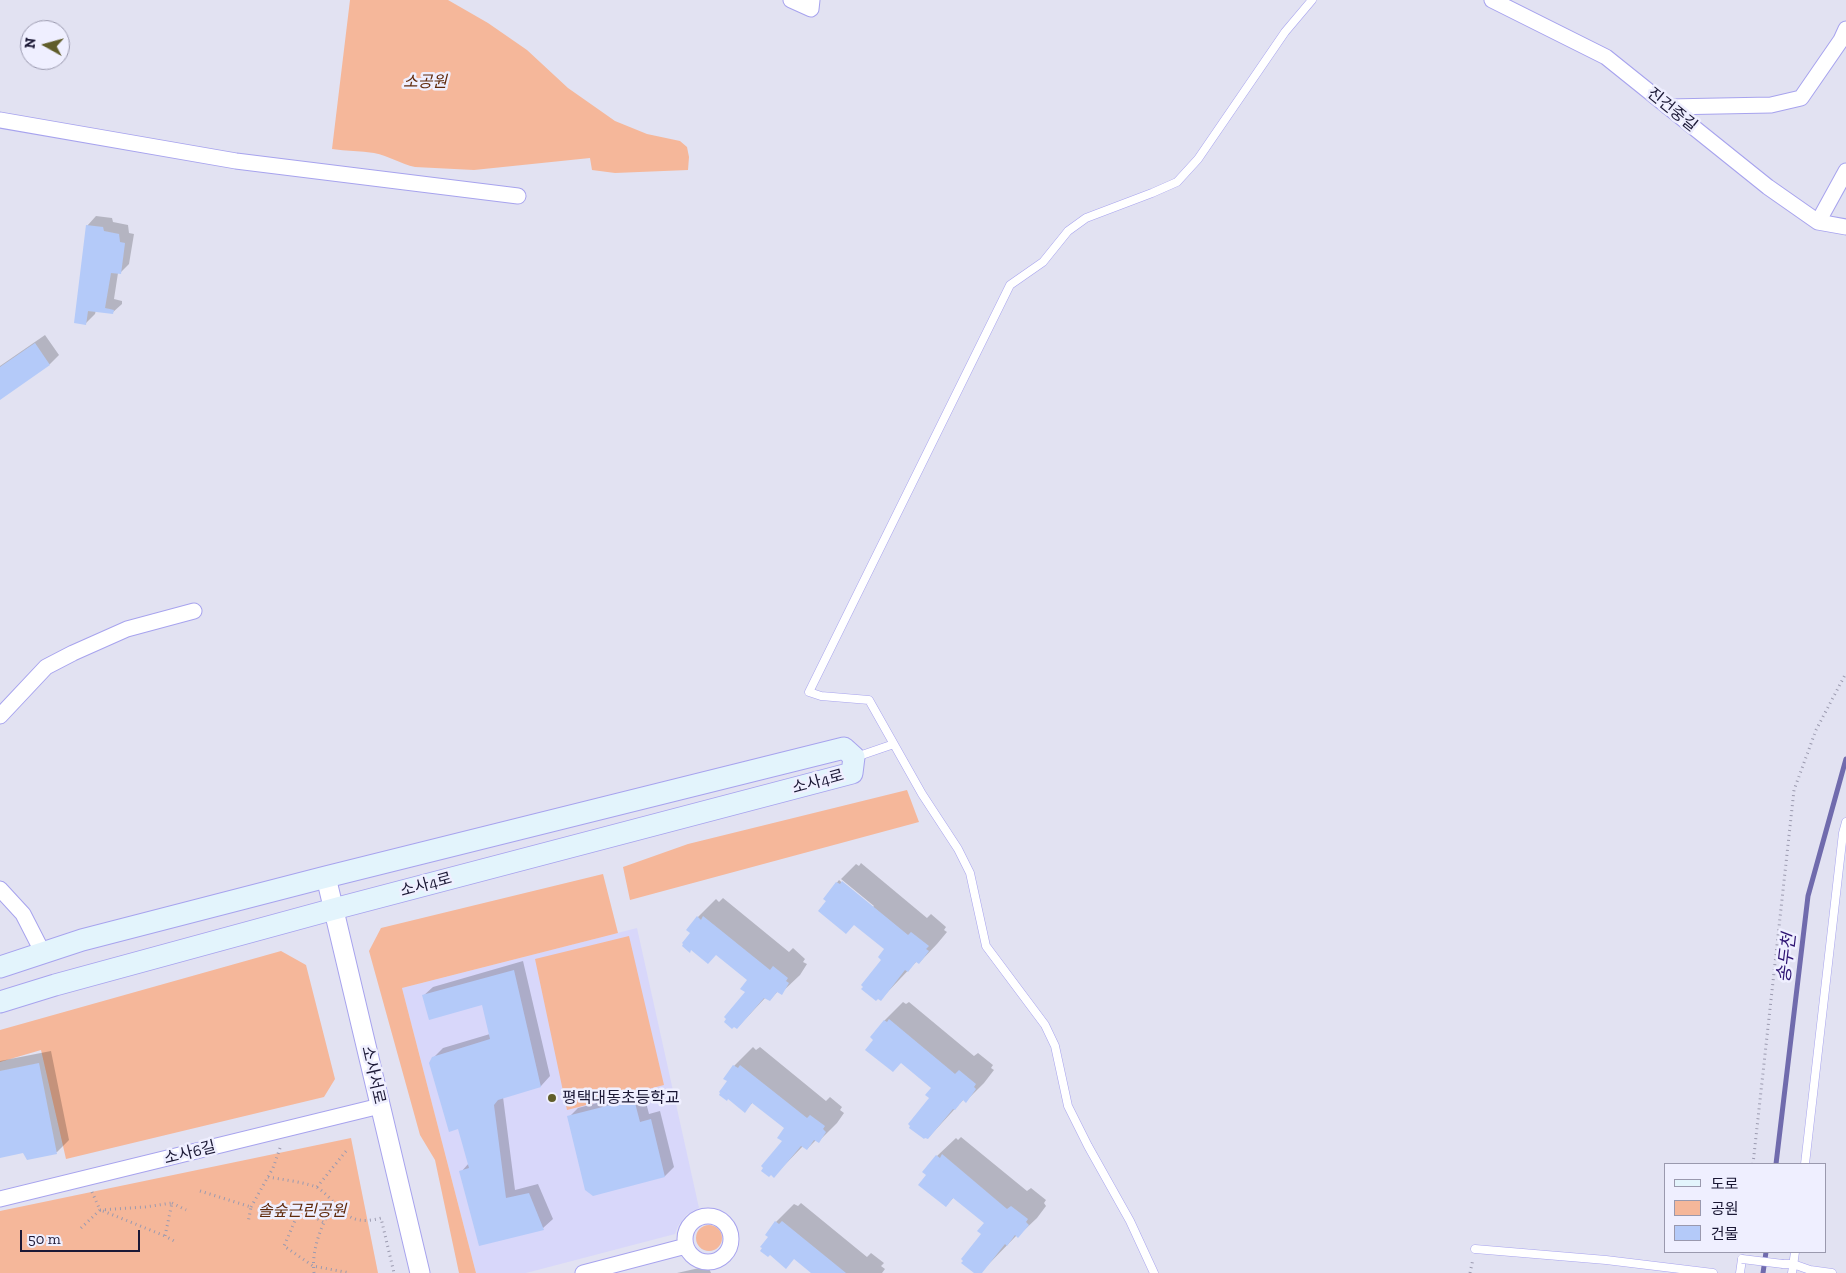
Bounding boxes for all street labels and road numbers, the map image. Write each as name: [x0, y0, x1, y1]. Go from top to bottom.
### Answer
street label: 진건중길: [1643, 84, 1701, 136]
street label: 소사4로: [790, 766, 846, 798]
street label: 소사4로: [398, 869, 454, 901]
street label: 소사서로: [357, 1044, 389, 1106]
street label: 소사6길: [162, 1137, 218, 1169]

